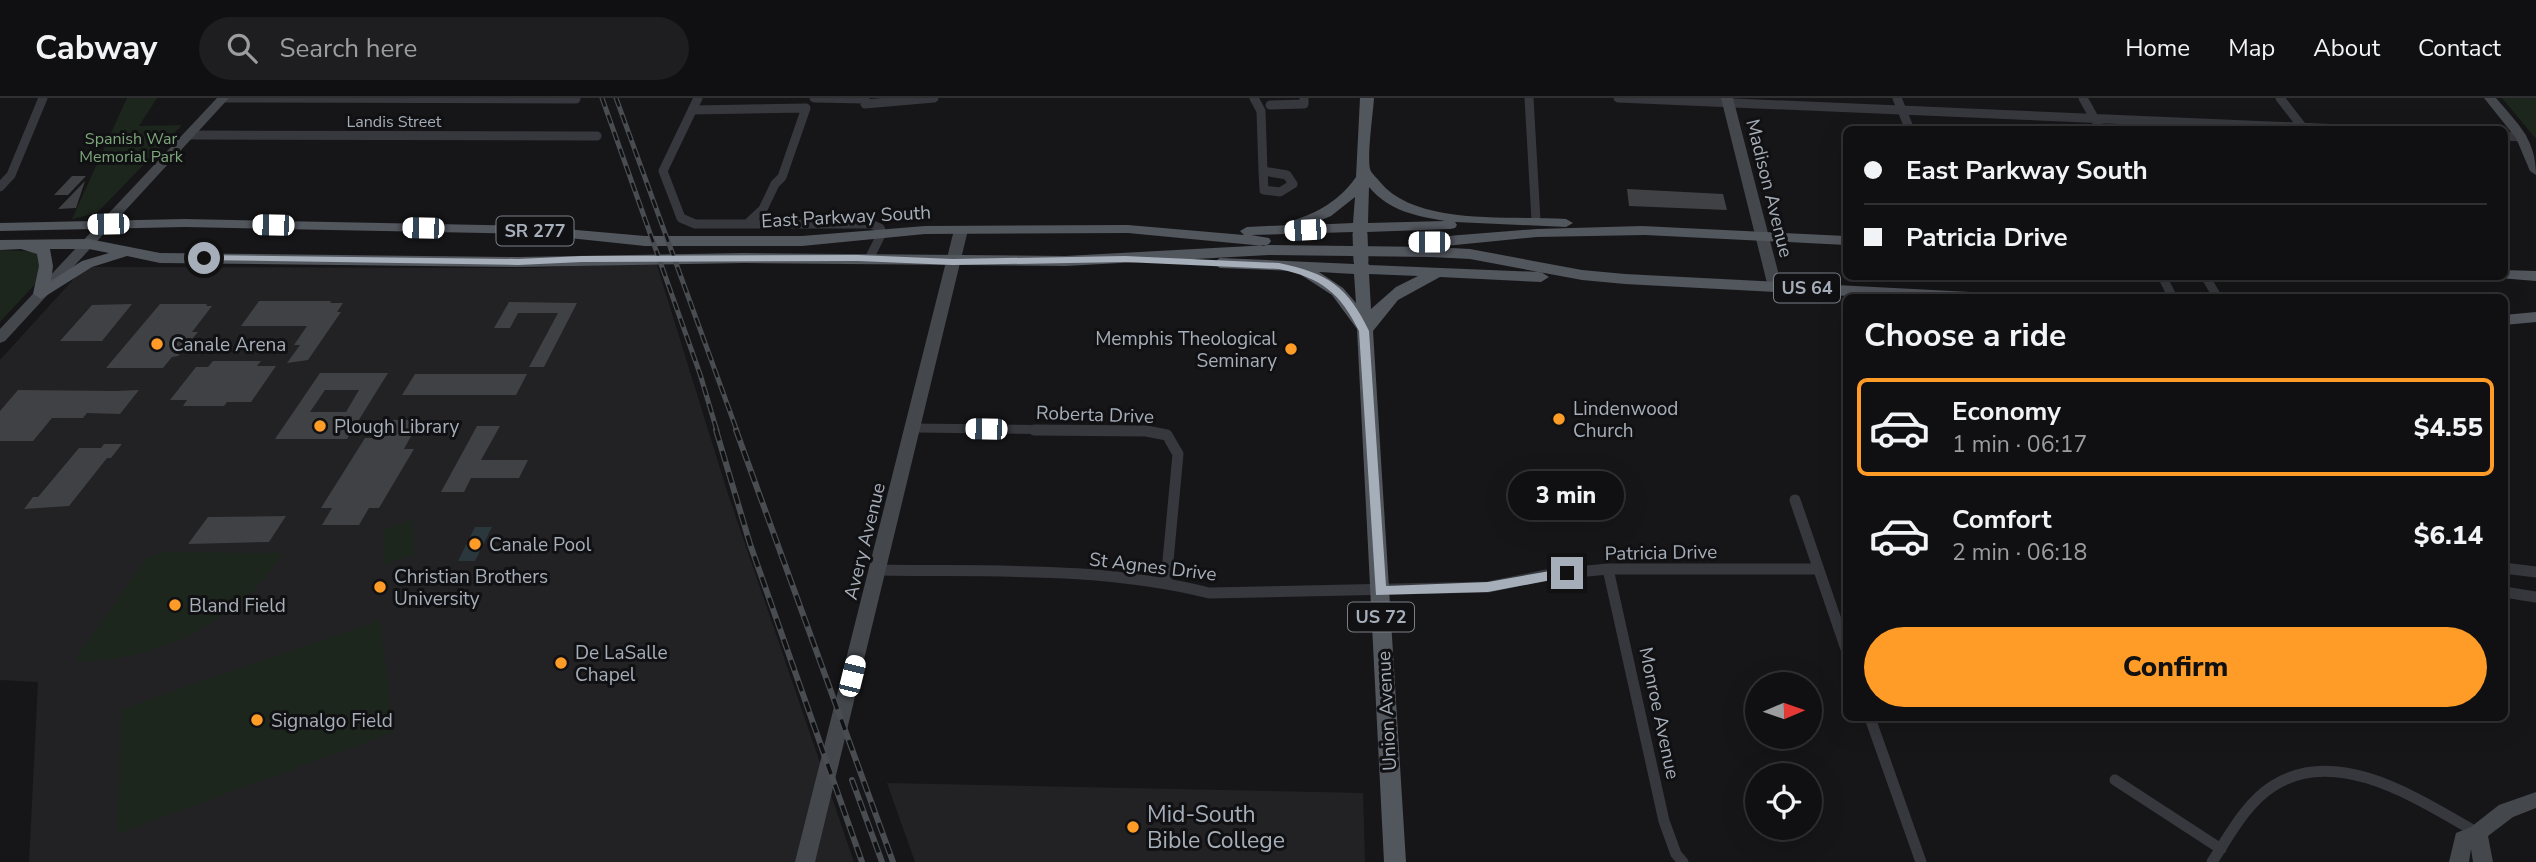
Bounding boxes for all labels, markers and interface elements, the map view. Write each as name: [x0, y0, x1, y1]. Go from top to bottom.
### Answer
search box: [199, 17, 689, 80]
text: Cabway: [35, 26, 157, 71]
icon: search: [223, 29, 261, 67]
text: Search here: [279, 31, 417, 66]
text: Home: [2125, 32, 2190, 64]
text: Map: [2228, 32, 2275, 64]
text: About: [2313, 32, 2380, 64]
text: Contact: [2418, 32, 2501, 64]
street label: Landis Street: [347, 111, 442, 133]
street label: Madison Avenue: [1739, 116, 1799, 260]
park label: Spanish War Memorial Park: [79, 128, 184, 168]
text: East Parkway South: [1906, 153, 2148, 188]
street label: East Parkway South: [760, 200, 932, 234]
car: [87, 213, 130, 235]
car: [252, 214, 295, 236]
road number: SR 277: [496, 216, 574, 246]
car: [402, 217, 445, 239]
car: [1284, 218, 1327, 242]
text: Patricia Drive: [1906, 220, 2068, 255]
car: [1409, 232, 1451, 253]
route start: [188, 242, 220, 274]
road number: US 64: [1774, 274, 1840, 302]
text: Choose a ride: [1864, 314, 2066, 357]
place label: Memphis Theological Seminary: [1095, 326, 1277, 374]
place label: Canale Arena: [171, 332, 286, 358]
marker: Canale Arena: [149, 336, 165, 352]
marker: Memphis Theological Seminary: [1283, 341, 1299, 357]
text: Economy: [1952, 394, 2061, 429]
place label: Lindenwood Church: [1573, 396, 1678, 444]
icon: car: [1868, 396, 1931, 459]
street label: Roberta Drive: [1035, 400, 1154, 430]
text: $4.55: [2414, 410, 2483, 445]
marker: Lindenwood Church: [1551, 411, 1567, 427]
place label: Plough Library: [334, 414, 460, 440]
marker: Plough Library: [312, 418, 328, 434]
car: [965, 418, 1008, 440]
text: 1 min · 06:17: [1952, 429, 2087, 460]
callout: 3 min: [1509, 472, 1625, 520]
street label: Avery Avenue: [838, 480, 892, 603]
text: 3 min: [1536, 480, 1596, 511]
text: Comfort: [1952, 502, 2052, 537]
icon: car: [1868, 504, 1931, 567]
text: $6.14: [2414, 518, 2483, 553]
place label: Canale Pool: [489, 532, 592, 558]
marker: Canale Pool: [467, 536, 483, 552]
text: 2 min · 06:18: [1952, 537, 2087, 568]
street label: Patricia Drive: [1604, 539, 1718, 567]
street label: St Agnes Drive: [1088, 546, 1218, 588]
route end: [1551, 557, 1583, 589]
place label: Christian Brothers University: [394, 564, 548, 612]
marker: Christian Brothers University: [372, 579, 388, 595]
place label: Bland Field: [189, 593, 286, 619]
marker: Bland Field: [167, 597, 183, 613]
road number: US 72: [1348, 602, 1414, 632]
button: Confirm: [1864, 627, 2487, 707]
place label: De LaSalle Chapel: [575, 640, 668, 688]
street label: Monroe Avenue: [1632, 645, 1686, 782]
street label: Union Avenue: [1371, 650, 1403, 772]
car: [837, 653, 868, 699]
marker: De LaSalle Chapel: [553, 655, 569, 671]
north arrow: [1745, 672, 1822, 749]
map controls: [1745, 672, 1822, 840]
place label: Signalgo Field: [271, 708, 393, 734]
marker: Signalgo Field: [249, 712, 265, 728]
button: locate: [1745, 763, 1822, 840]
place label: Mid-South Bible College: [1147, 799, 1285, 856]
marker: Mid-South Bible College: [1125, 819, 1141, 835]

